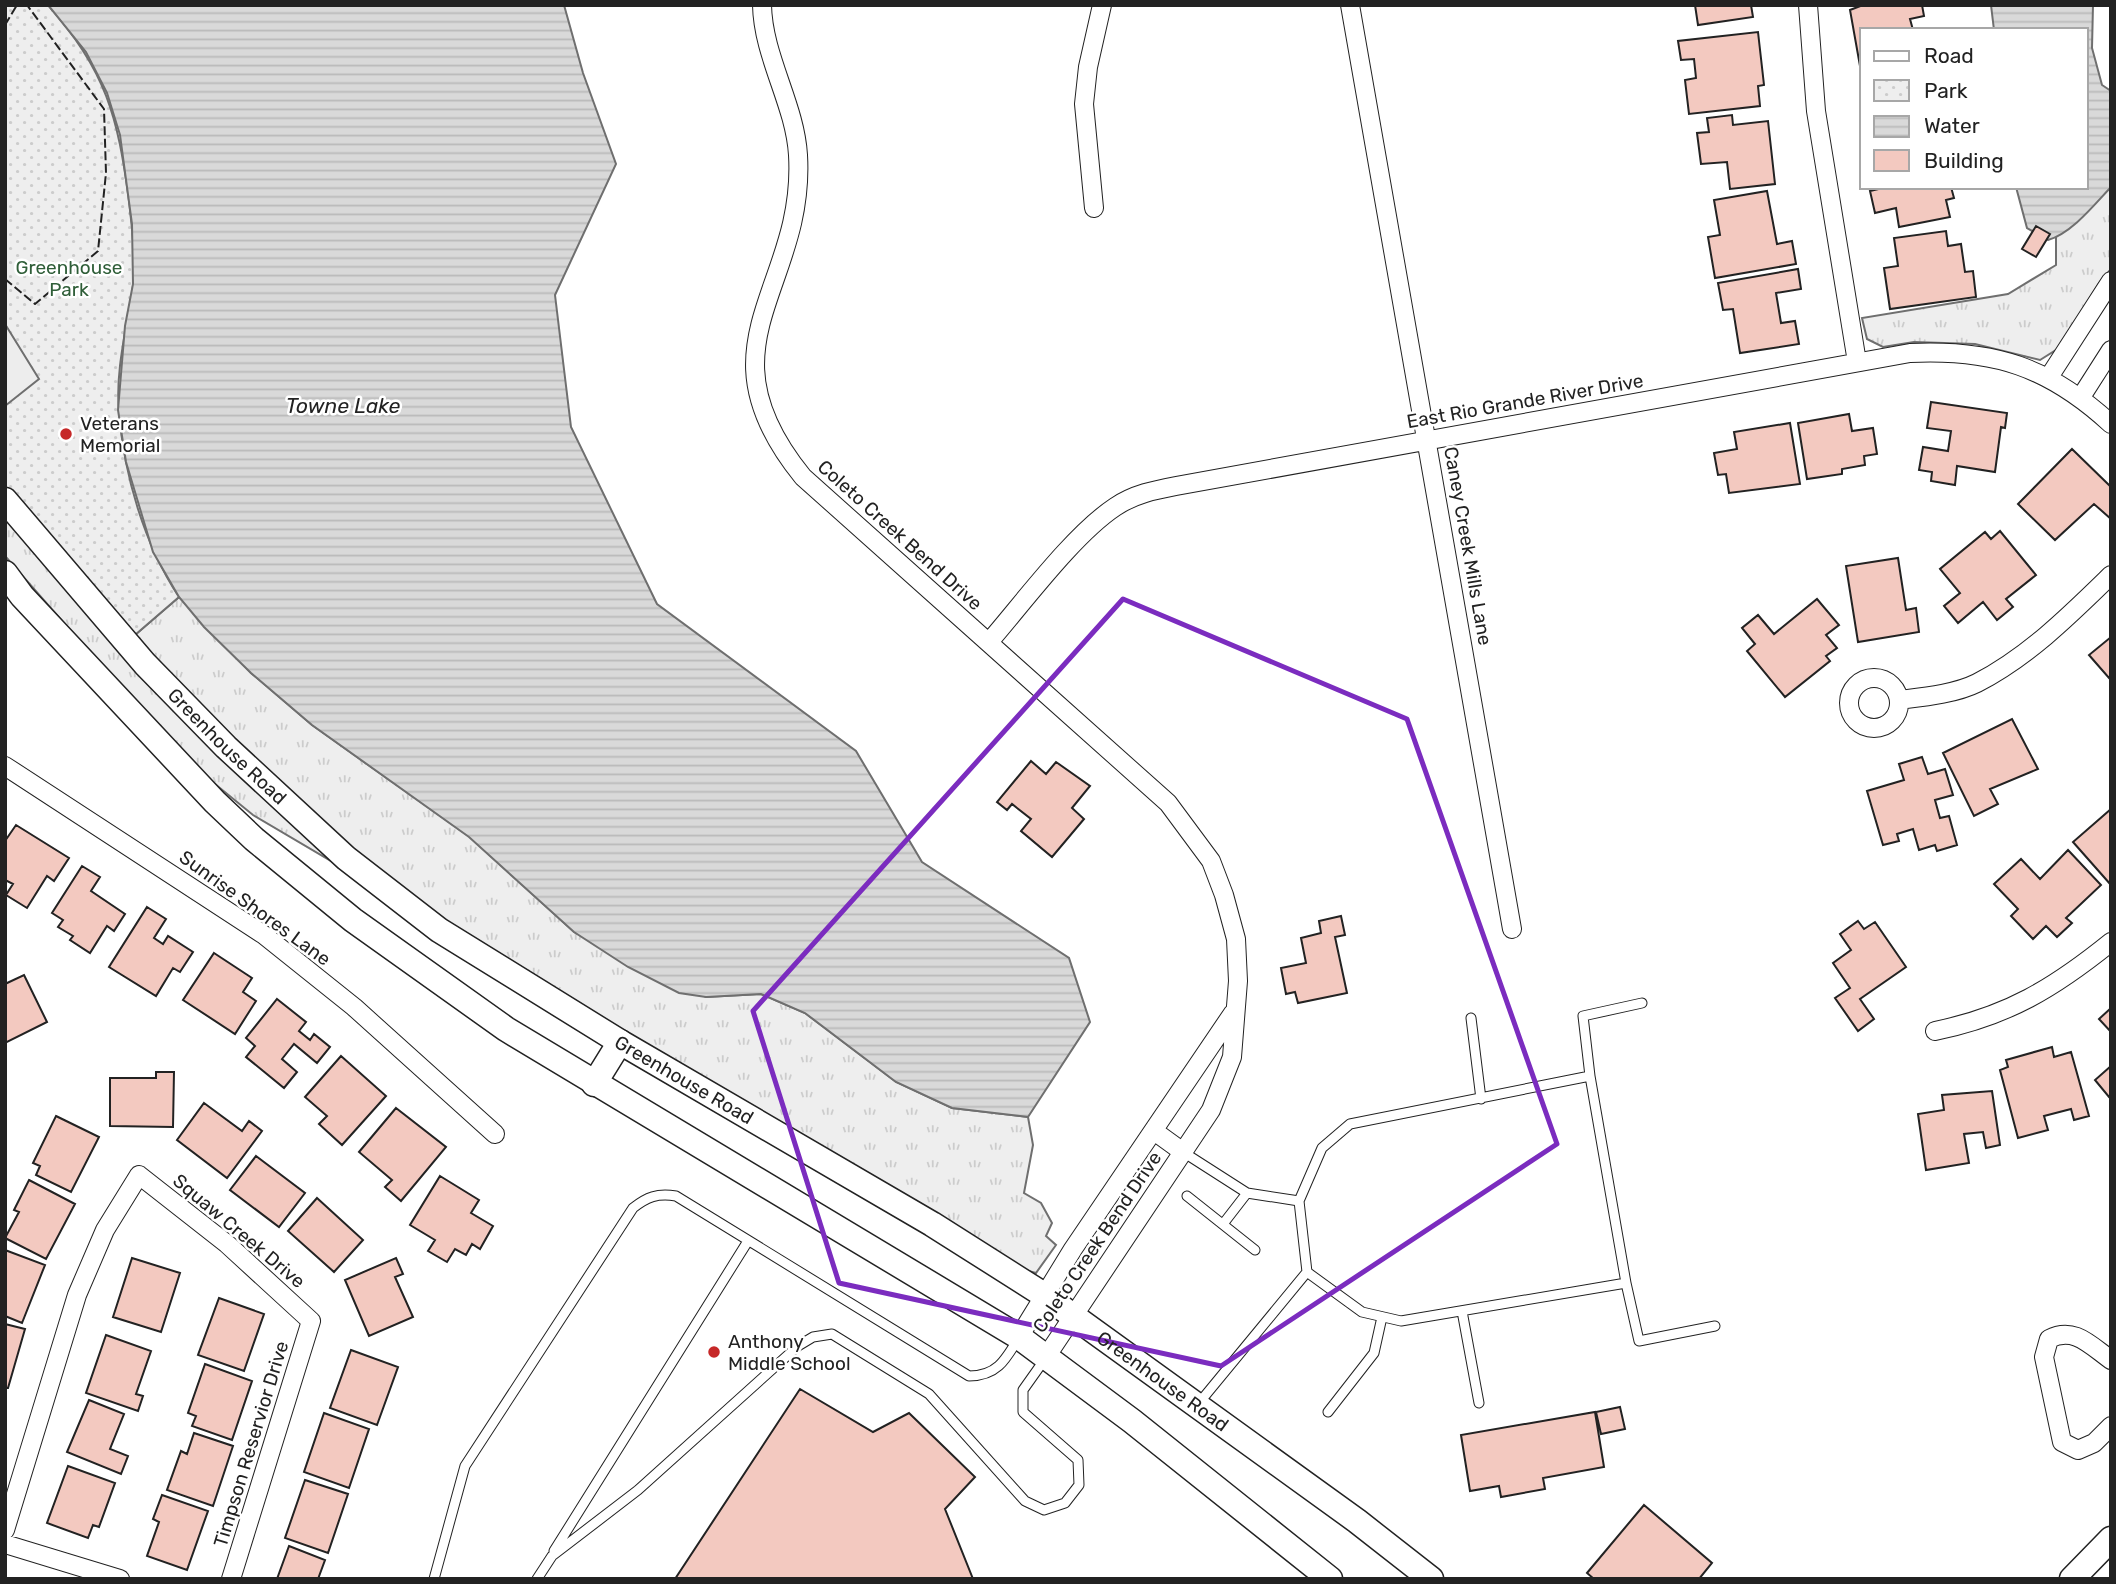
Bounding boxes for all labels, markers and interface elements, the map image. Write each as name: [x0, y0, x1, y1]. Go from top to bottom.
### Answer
legend: [1860, 28, 2088, 189]
text: Road: [1924, 43, 1974, 68]
text: Park: [1924, 78, 1968, 103]
text: Water: [1924, 113, 1980, 138]
text: Building: [1924, 148, 2004, 173]
park label: Greenhouse Park: [15, 256, 123, 301]
street label: East Rio Grande River Drive: [1405, 369, 1645, 433]
water label: Towne Lake: [286, 393, 401, 418]
place label: Veterans Memorial: [80, 412, 160, 457]
marker: Veterans Memorial: [58, 426, 74, 442]
street label: Caney Creek Mills Lane: [1439, 445, 1497, 647]
street label: Coleto Creek Bend Drive: [813, 455, 987, 615]
street label: Greenhouse Road: [163, 683, 292, 809]
street label: Sunrise Shores Lane: [175, 845, 335, 971]
street label: Greenhouse Road: [611, 1030, 758, 1129]
street label: Coleto Creek Bend Drive: [1028, 1147, 1166, 1337]
street label: Squaw Creek Drive: [168, 1169, 310, 1293]
street label: Greenhouse Road: [1093, 1326, 1233, 1436]
place label: Anthony Middle School: [728, 1330, 851, 1375]
street label: Timpson Reservior Drive: [209, 1338, 293, 1550]
marker: Anthony Middle School: [706, 1344, 722, 1360]

